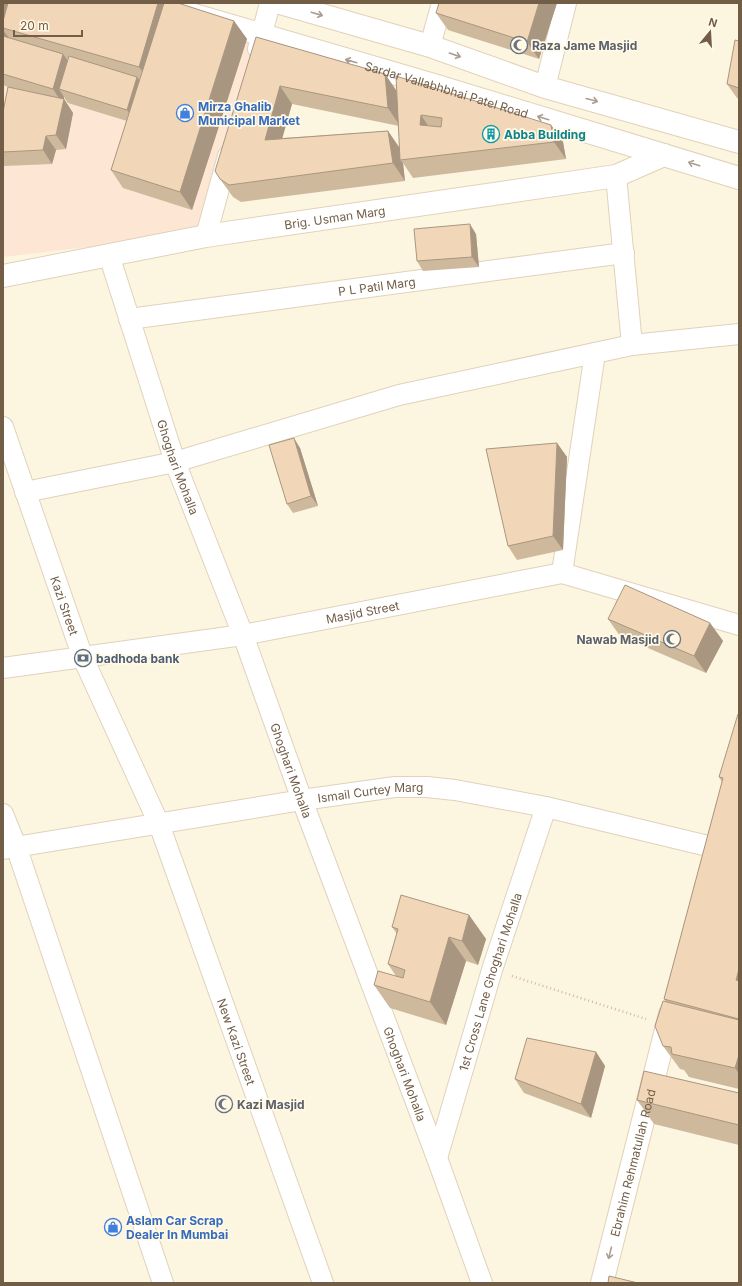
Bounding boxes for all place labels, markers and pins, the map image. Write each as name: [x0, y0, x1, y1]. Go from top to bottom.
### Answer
mosque icon: Raza Jame Masjid: [509, 35, 529, 55]
place label: Raza Jame Masjid: [532, 38, 637, 53]
place label: Mirza Ghalib Municipal Market: [198, 99, 300, 128]
shop icon: Mirza Ghalib Municipal Market: [175, 103, 195, 123]
building icon: Abba Building: [481, 124, 501, 144]
place label: Abba Building: [504, 127, 586, 142]
mosque icon: Nawab Masjid: [662, 629, 682, 649]
place label: Nawab Masjid: [576, 632, 659, 647]
bank icon: badhoda bank: [73, 648, 93, 668]
place label: badhoda bank: [96, 651, 180, 666]
mosque icon: Kazi Masjid: [214, 1094, 234, 1114]
place label: Kazi Masjid: [237, 1097, 305, 1112]
place label: Aslam Car Scrap Dealer In Mumbai: [126, 1213, 228, 1242]
shop icon: Aslam Car Scrap Dealer In Mumbai: [103, 1217, 123, 1237]

